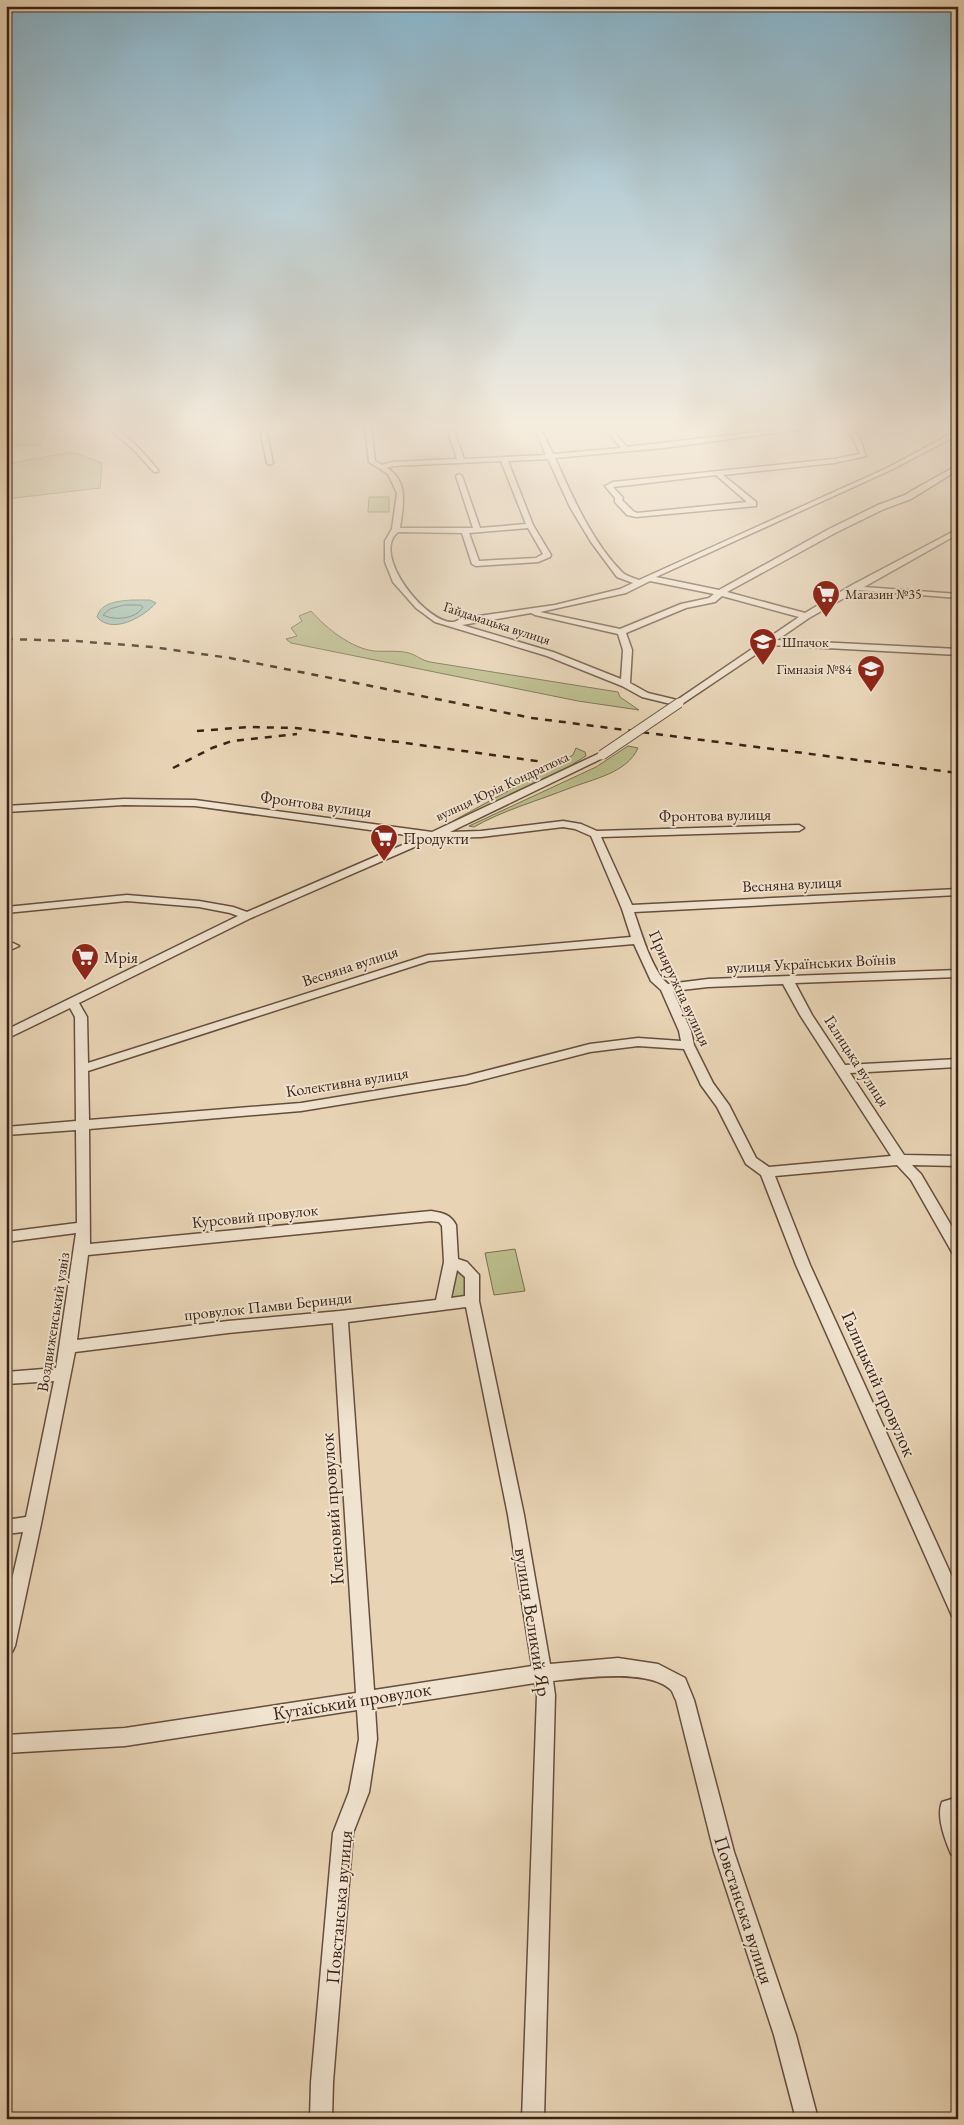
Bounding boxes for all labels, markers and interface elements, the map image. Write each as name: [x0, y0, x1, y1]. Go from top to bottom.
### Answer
supermarket icon: Магазин №35: [811, 579, 841, 618]
place label: Магазин №35: [845, 585, 922, 603]
street label: Гайдамацька вулиця: [441, 597, 553, 649]
school or university icon: Шпачок: [748, 627, 778, 666]
place label: Шпачок: [782, 633, 829, 651]
school or university icon: Гімназія №84: [856, 654, 886, 693]
place label: Гімназія №84: [776, 660, 852, 678]
street label: вулиця Юрія Кондратюка: [432, 747, 572, 825]
street label: Фронтова вулиця: [259, 786, 373, 822]
street label: Фронтова вулиця: [659, 804, 771, 826]
supermarket icon: Продукти: [369, 823, 399, 862]
place label: Продукти: [403, 828, 470, 849]
street label: Весняна вулиця: [742, 871, 842, 897]
street label: Прияружна вулиця: [644, 927, 716, 1049]
street label: Весняна вулиця: [299, 941, 401, 991]
supermarket icon: Мрія: [70, 942, 100, 981]
place label: Мрія: [104, 947, 138, 968]
street label: вулиця Українських Воїнів: [726, 948, 897, 978]
street label: Галицька вулиця: [820, 1011, 894, 1111]
street label: Колективна вулиця: [284, 1062, 410, 1102]
street label: Курсовий провулок: [191, 1199, 320, 1233]
street label: Воздвиженський узвіз: [32, 1251, 74, 1393]
street label: провулок Памви Беринди: [183, 1287, 353, 1325]
street label: Галицький провулок: [836, 1307, 922, 1461]
street label: Кленовий провулок: [314, 1432, 350, 1586]
street label: вулиця Великий Яр: [509, 1546, 557, 1698]
street label: Кутаїський провулок: [271, 1676, 433, 1726]
street label: Повстанська вулиця: [320, 1829, 358, 1985]
street label: Повстанська вулиця: [708, 1833, 780, 1988]

